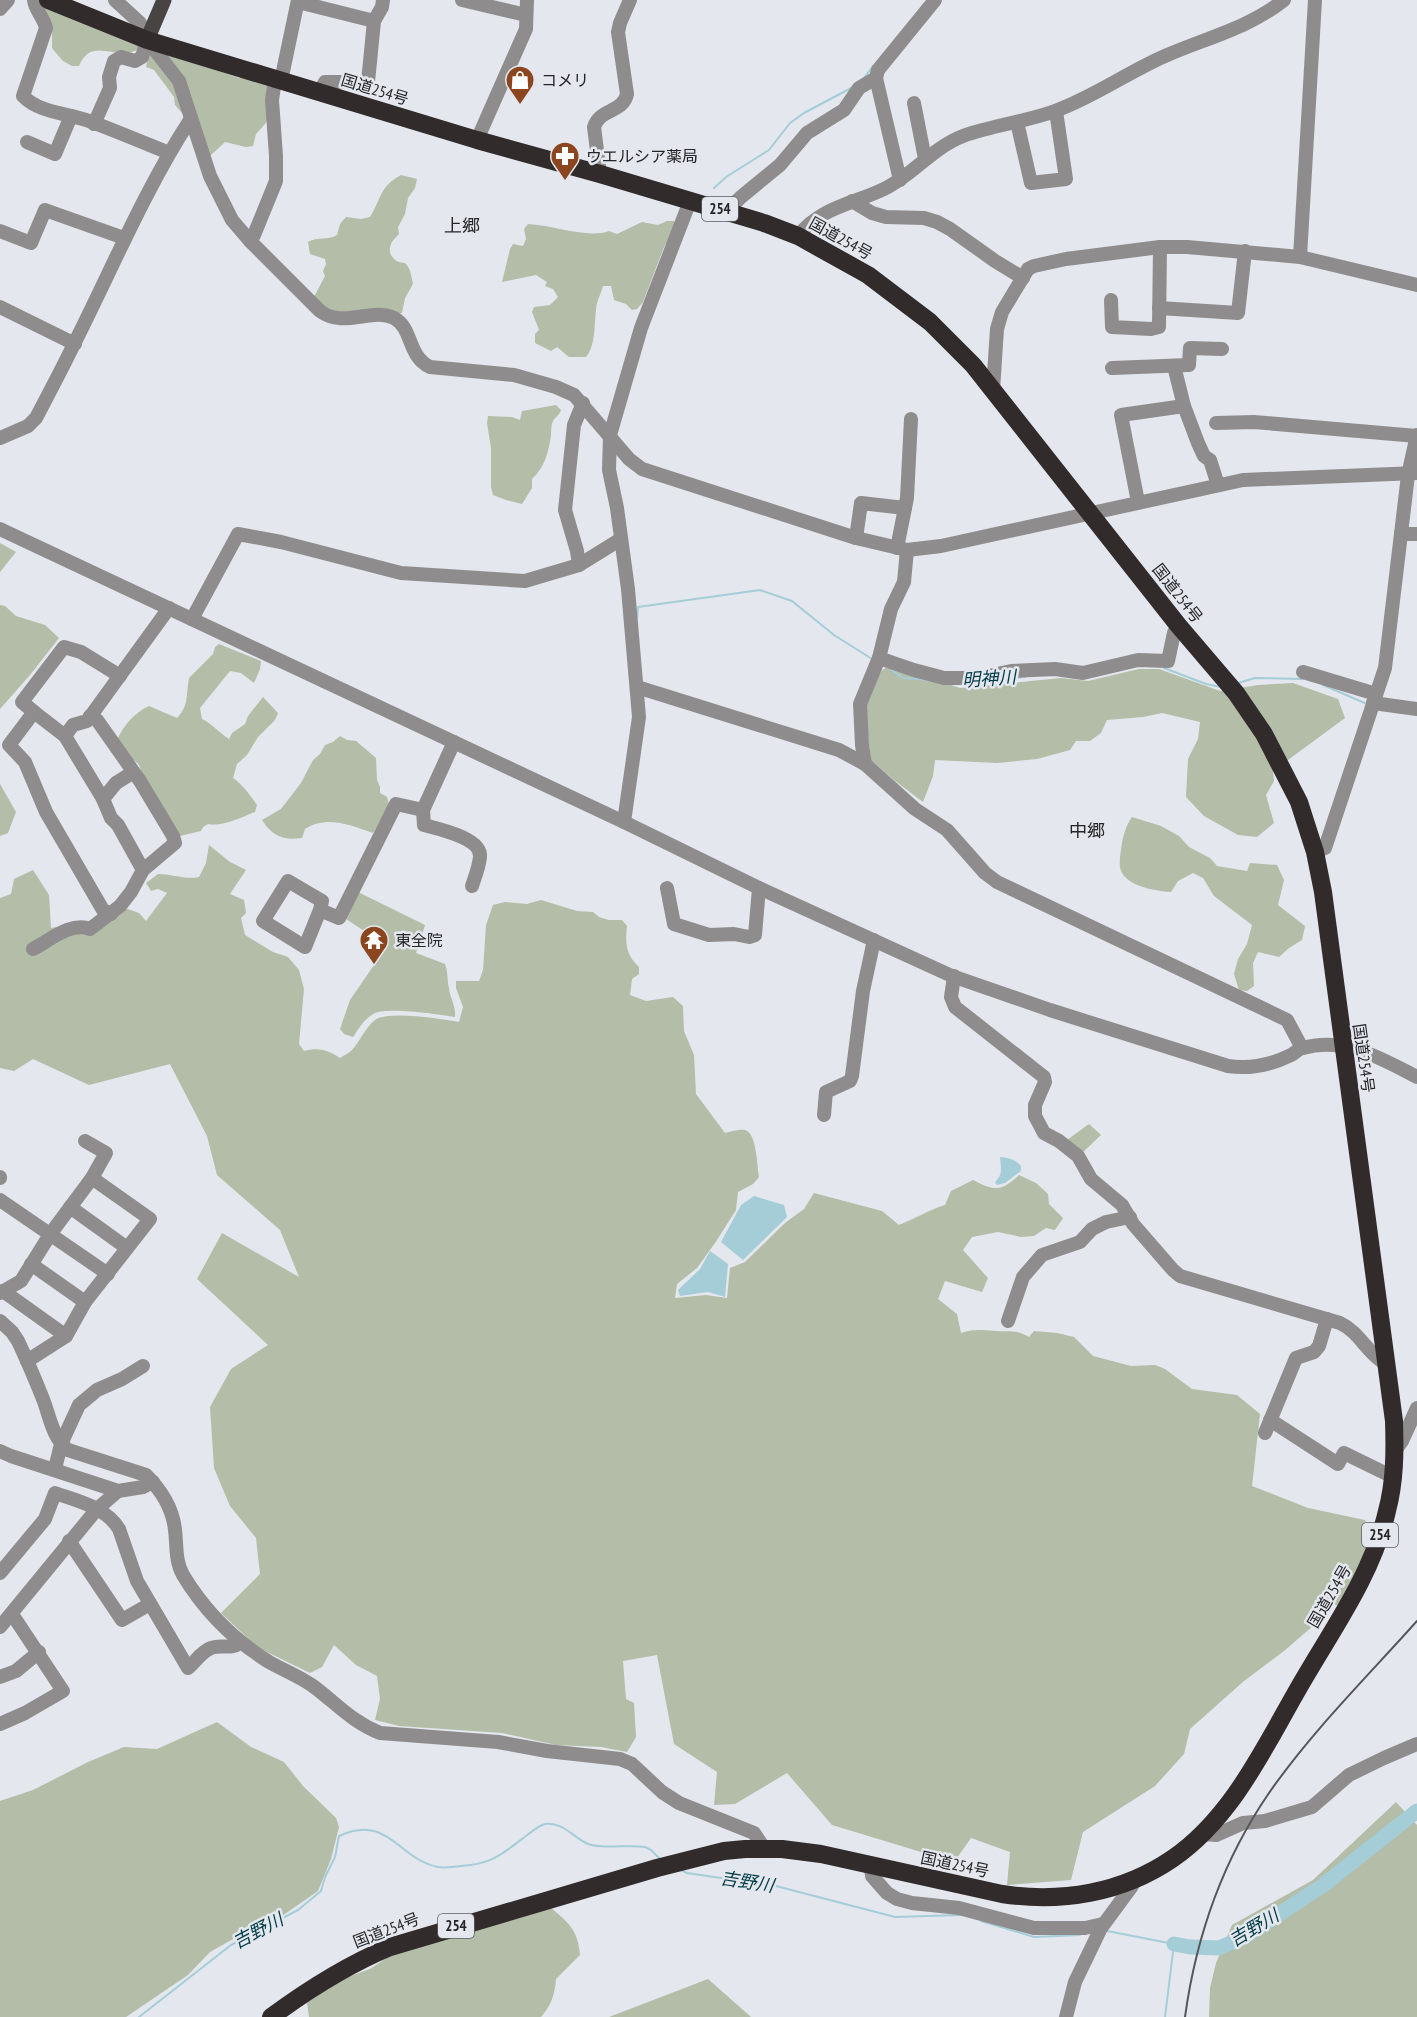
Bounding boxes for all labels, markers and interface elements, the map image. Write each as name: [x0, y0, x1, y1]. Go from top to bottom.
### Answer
shop icon: コメリ: [504, 64, 536, 106]
street label: 国道254号: [339, 69, 411, 109]
place label: コメリ: [541, 70, 589, 90]
pharmacy icon: ウエルシア薬局: [549, 140, 581, 182]
place label: ウエルシア薬局: [586, 146, 698, 166]
road number: 254: [702, 197, 738, 221]
street label: 国道254号: [806, 212, 876, 264]
district label: 上郷: [444, 214, 480, 237]
street label: 国道254号: [1149, 559, 1207, 627]
water label: 明神川: [961, 665, 1019, 692]
district label: 中郷: [1069, 819, 1105, 842]
temple icon: 東全院: [358, 924, 390, 966]
place label: 東全院: [395, 930, 443, 950]
street label: 国道254号: [1349, 1022, 1379, 1094]
road number: 254: [1362, 1523, 1398, 1547]
street label: 国道254号: [1303, 1561, 1355, 1631]
street label: 国道254号: [919, 1847, 991, 1881]
water label: 吉野川: [719, 1866, 778, 1897]
water label: 吉野川: [1225, 1903, 1285, 1951]
water label: 吉野川: [229, 1907, 289, 1953]
street label: 国道254号: [350, 1908, 422, 1952]
road number: 254: [438, 1914, 474, 1938]

